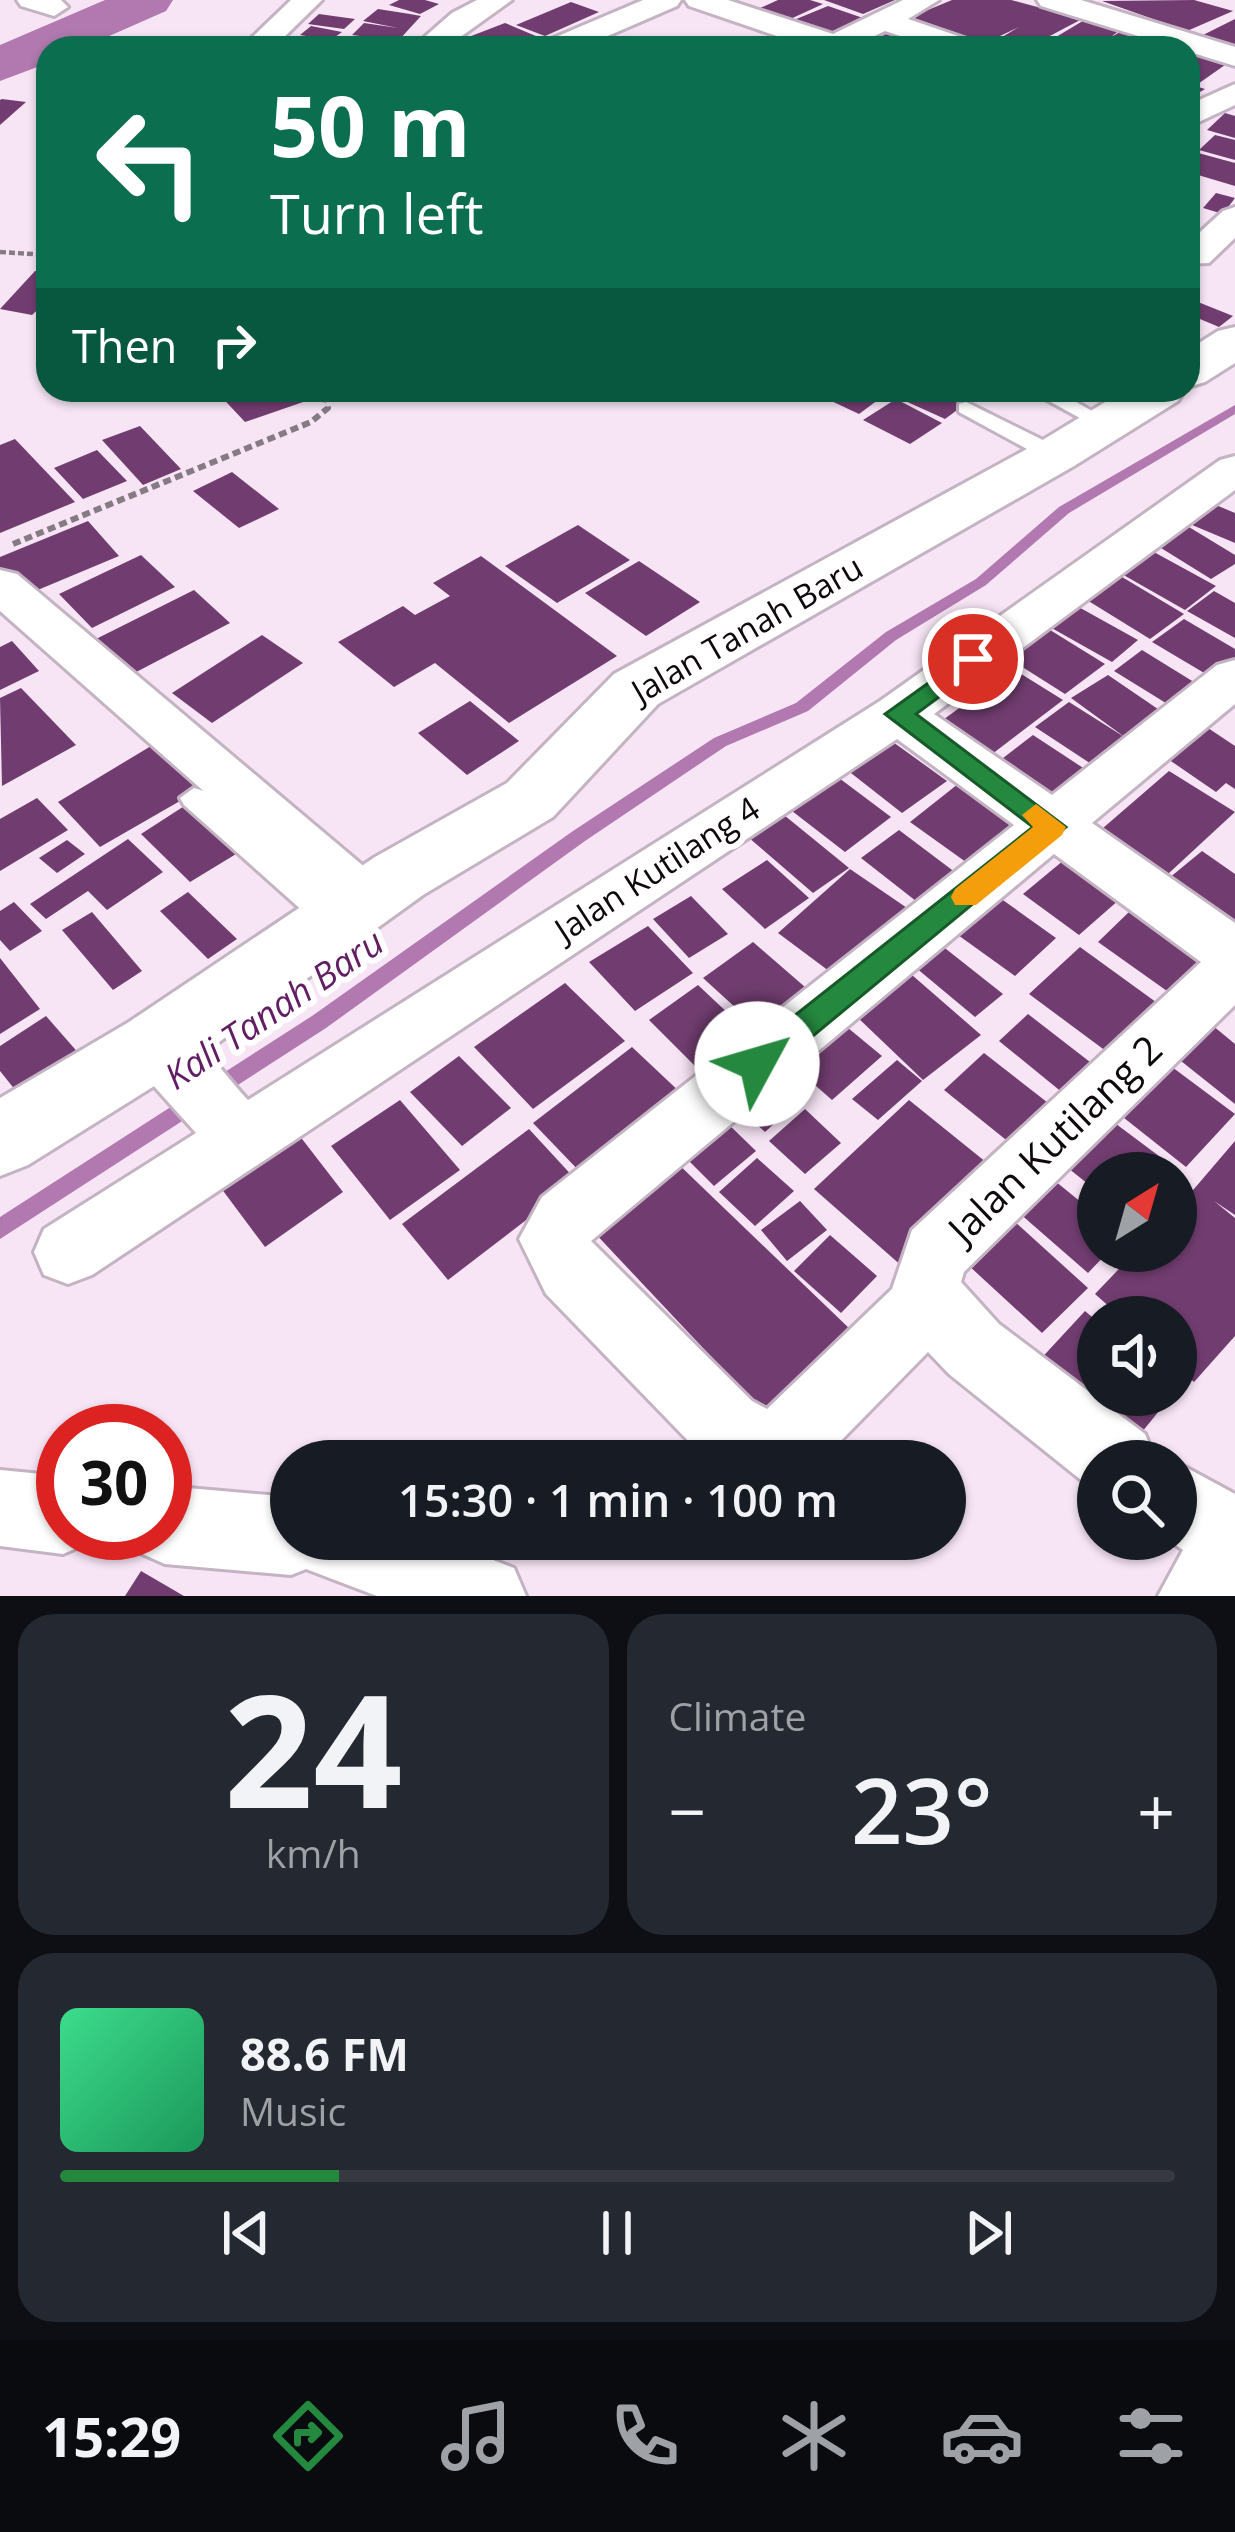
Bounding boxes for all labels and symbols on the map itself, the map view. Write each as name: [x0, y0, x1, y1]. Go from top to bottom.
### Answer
street label: Jalan Tanah Baru: [620, 544, 871, 715]
pin: [922, 608, 1024, 710]
street label: Jalan Kutilang 4: [543, 786, 768, 953]
water label: Kali Tanah Baru: [155, 917, 393, 1100]
position arrow: [694, 1001, 820, 1127]
street label: Jalan Kutilang 2: [933, 1022, 1172, 1256]
north arrow: [1077, 1152, 1197, 1272]
speed limit sign: 30: [36, 1404, 192, 1560]

